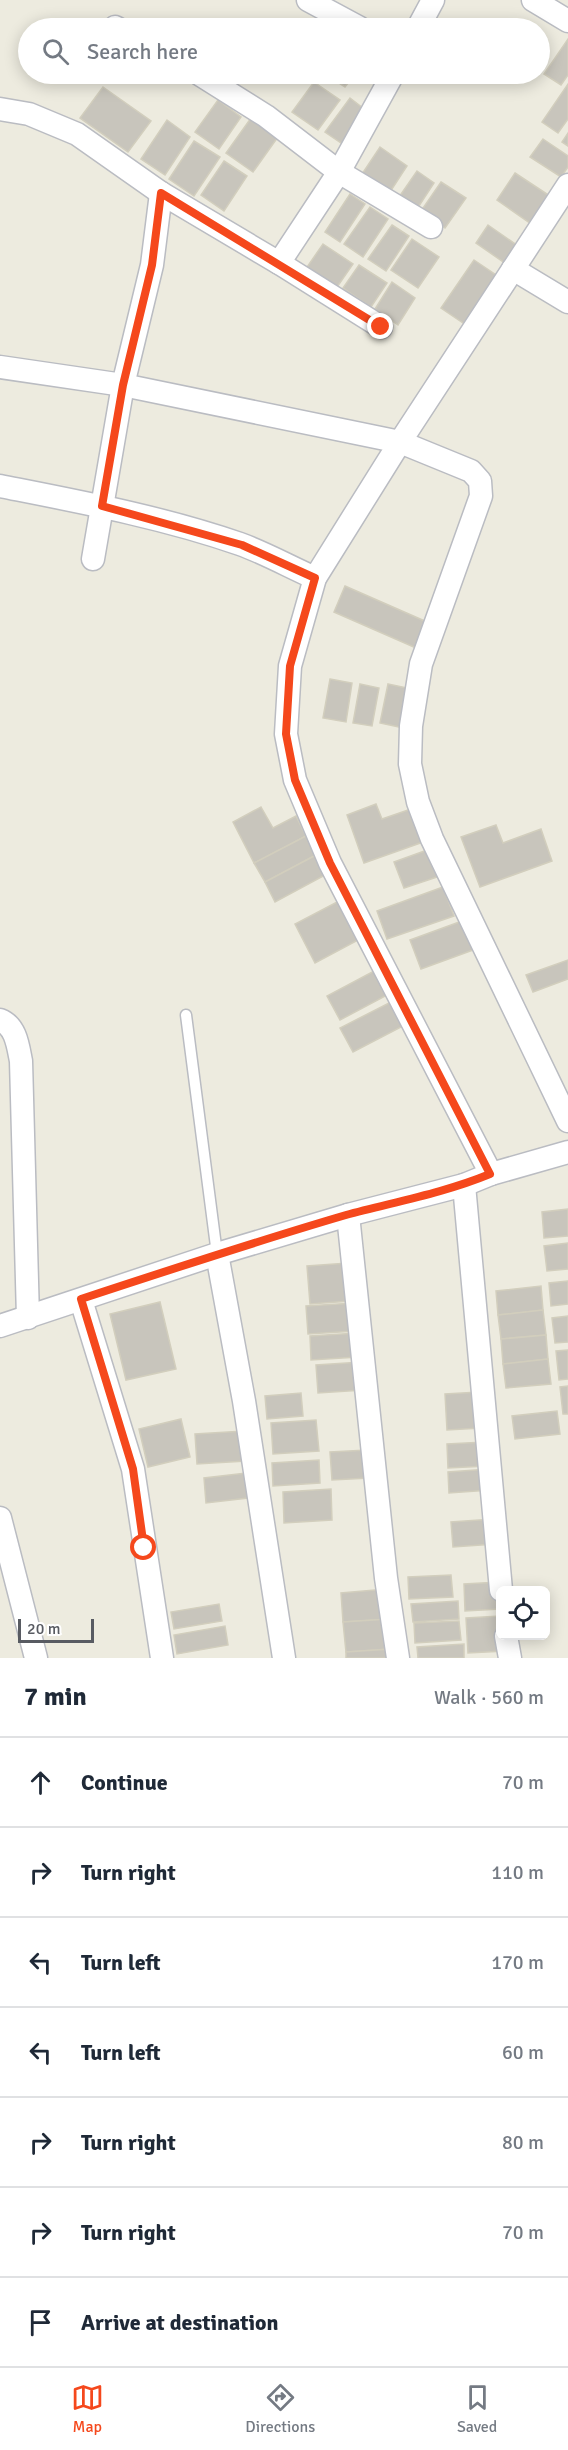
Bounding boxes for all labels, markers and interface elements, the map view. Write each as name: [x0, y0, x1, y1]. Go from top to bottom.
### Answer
search box: [18, 18, 550, 84]
icon: search: [39, 35, 72, 68]
text: Search here: [87, 38, 198, 65]
route end: [367, 313, 393, 339]
route start: [130, 1534, 156, 1560]
map controls: [496, 1586, 550, 1640]
button: locate: [496, 1586, 550, 1640]
scale bar: [18, 1616, 94, 1644]
text: 20 m: [27, 1619, 61, 1639]
text: 7 min: [24, 1681, 87, 1713]
text: Walk · 560 m: [434, 1685, 544, 1710]
icon: ahead: [24, 1766, 57, 1799]
text: Continue: [81, 1769, 168, 1796]
text: 70 m: [502, 1770, 544, 1795]
icon: right: [24, 1856, 57, 1889]
text: Turn right: [81, 1859, 176, 1886]
text: 110 m: [491, 1860, 544, 1885]
icon: left: [24, 1946, 57, 1979]
text: Turn left: [81, 1949, 161, 1976]
text: 170 m: [491, 1950, 544, 1975]
icon: left: [24, 2036, 57, 2069]
text: Turn left: [81, 2039, 161, 2066]
text: 60 m: [502, 2040, 544, 2065]
icon: right: [24, 2126, 57, 2159]
text: Turn right: [81, 2129, 176, 2156]
text: 80 m: [502, 2130, 544, 2155]
icon: right: [24, 2216, 57, 2249]
text: Turn right: [81, 2219, 176, 2246]
text: 70 m: [502, 2220, 544, 2245]
icon: arrive: [24, 2306, 57, 2339]
text: Arrive at destination: [81, 2309, 278, 2336]
tab: Map: [71, 2381, 104, 2437]
tab: Directions: [245, 2381, 315, 2437]
tab: Saved: [457, 2381, 497, 2437]

